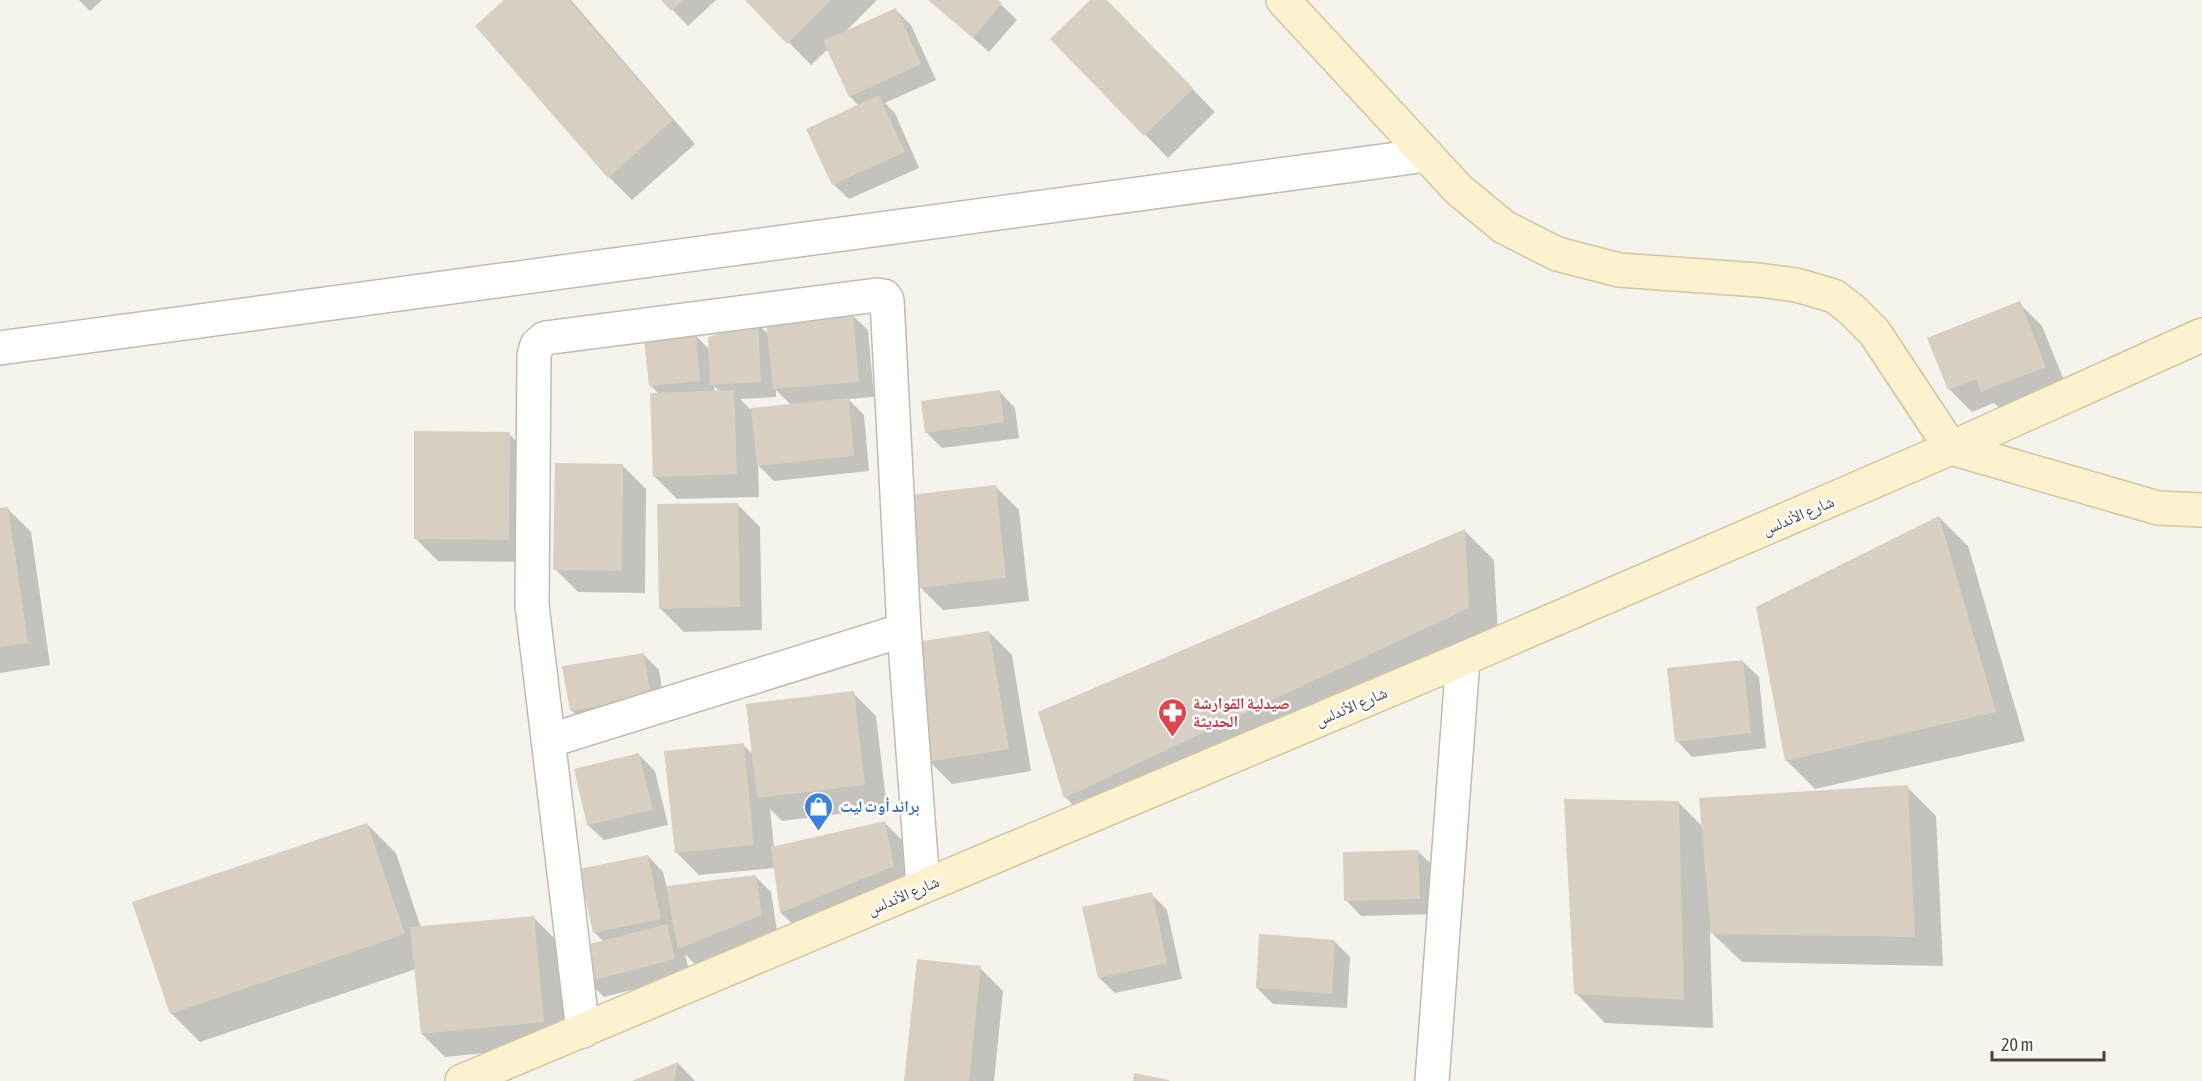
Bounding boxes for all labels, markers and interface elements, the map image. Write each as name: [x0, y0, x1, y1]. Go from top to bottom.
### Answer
street label: شارع الأندلس: [1759, 492, 1837, 540]
street label: شارع الأندلس: [1312, 683, 1390, 731]
place label: صيدلية القوارشة الحديثة: [1193, 694, 1290, 730]
pharmacy icon: صيدلية القوارشة الحديثة: [1156, 696, 1188, 738]
shop icon: براند أوت ليت: [803, 790, 835, 832]
place label: براند أوت ليت: [840, 797, 920, 816]
street label: شارع الأندلس: [864, 872, 942, 920]
scale bar: [1992, 1024, 2104, 1062]
text: 20 m: [2001, 1034, 2033, 1055]

